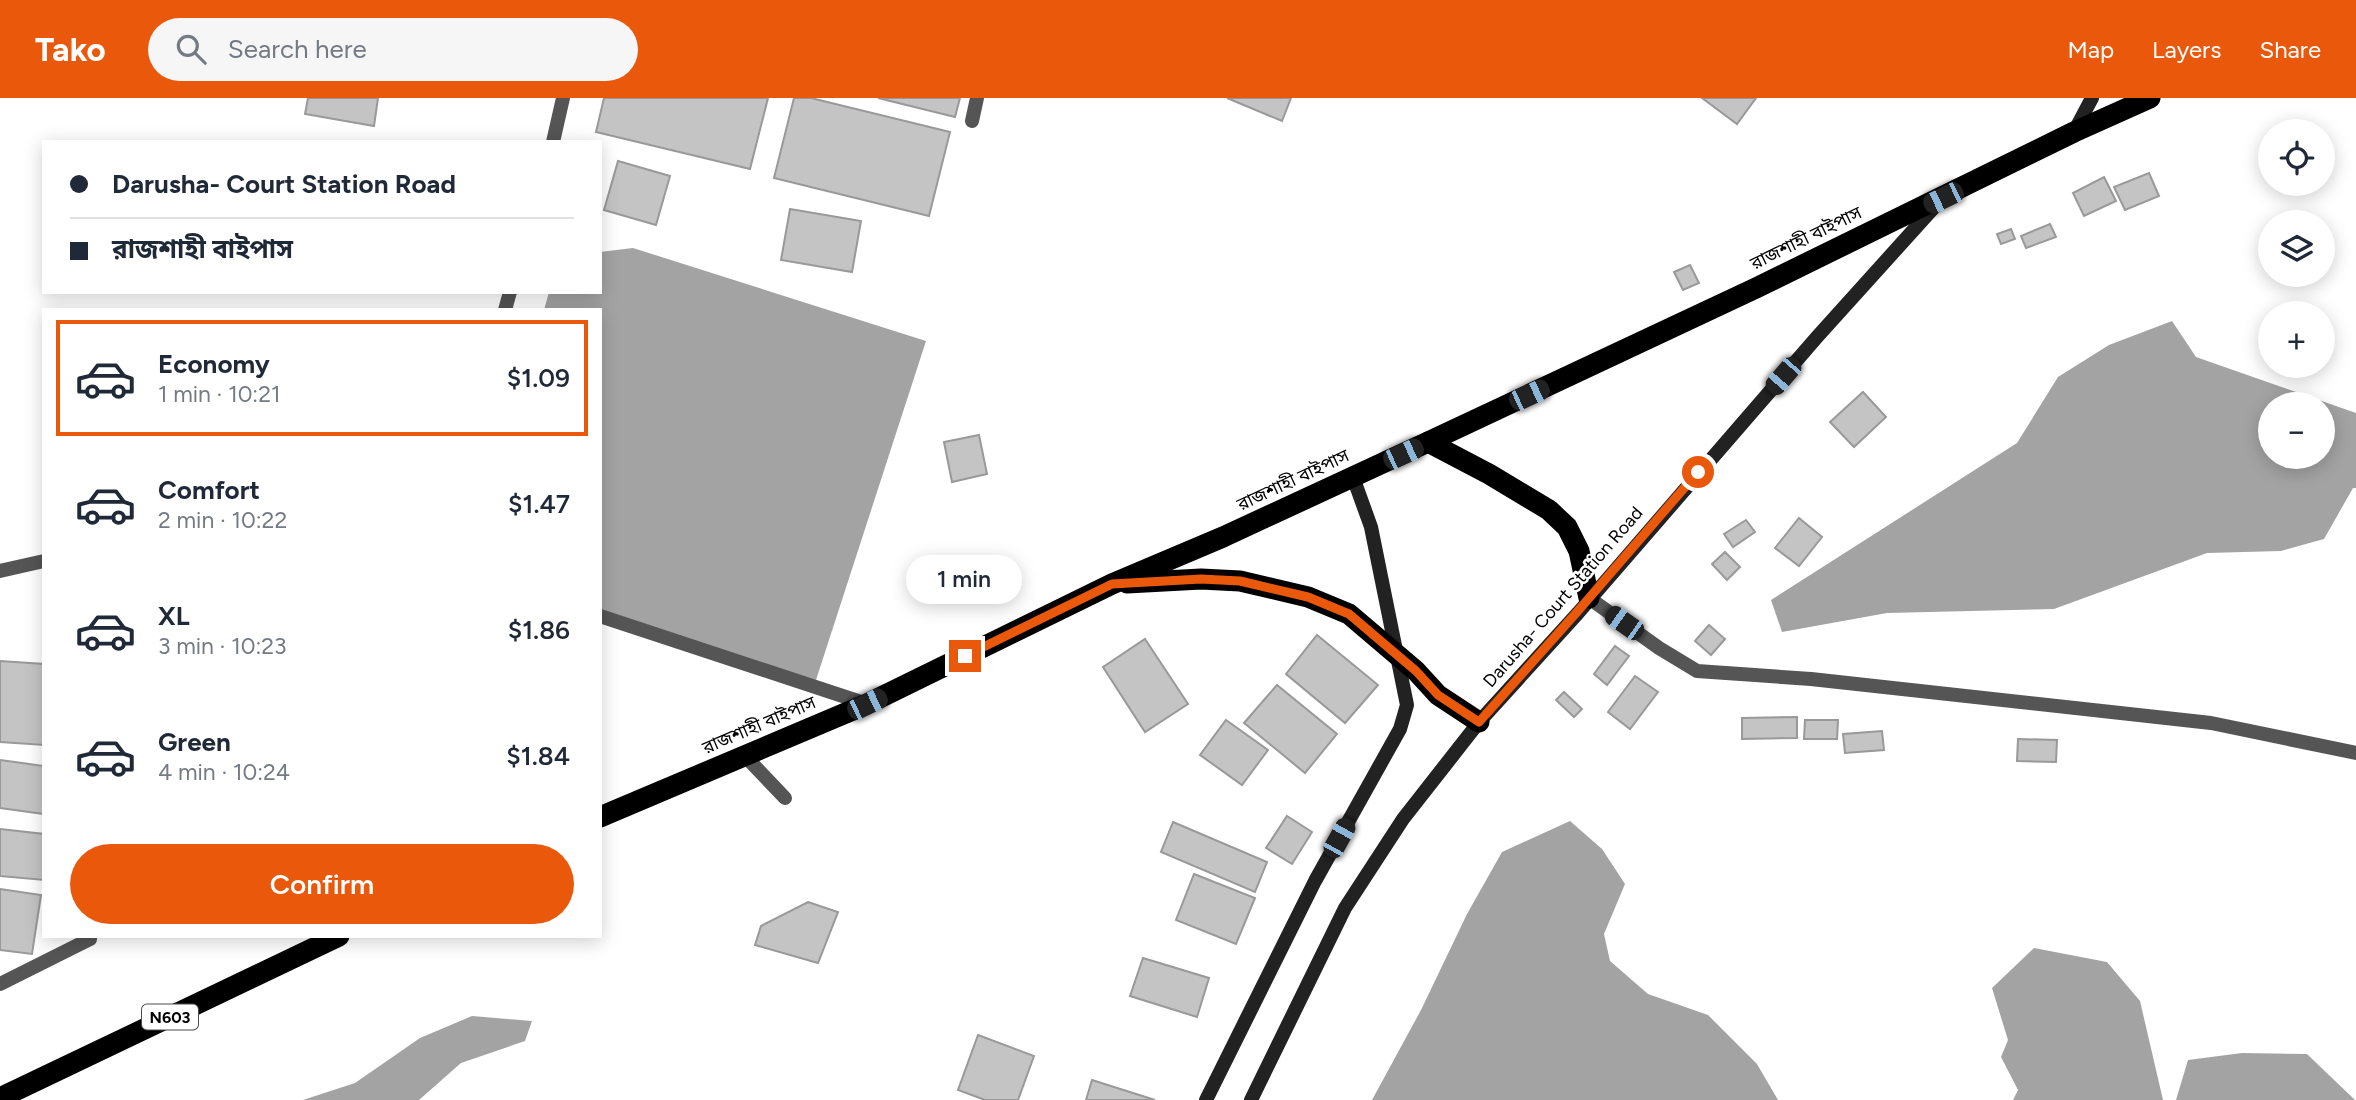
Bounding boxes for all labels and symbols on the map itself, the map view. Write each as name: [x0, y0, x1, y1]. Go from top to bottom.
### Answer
car: [1920, 179, 1967, 217]
street label: রাজশাহী বাইপাস: [1746, 201, 1866, 275]
car: [1762, 353, 1805, 399]
car: [1506, 377, 1553, 413]
car: [1380, 436, 1427, 472]
street label: রাজশাহী বাইপাস: [1233, 444, 1353, 516]
route start: [1682, 456, 1714, 488]
street label: Darusha- Court Station Road: [1478, 502, 1648, 692]
callout: 1 min: [907, 554, 1023, 603]
car: [1601, 602, 1648, 644]
route end: [949, 640, 981, 672]
car: [844, 685, 891, 723]
street label: রাজশাহী বাইপাস: [698, 691, 820, 759]
car: [1320, 815, 1359, 861]
road number: N603: [142, 1004, 198, 1029]

